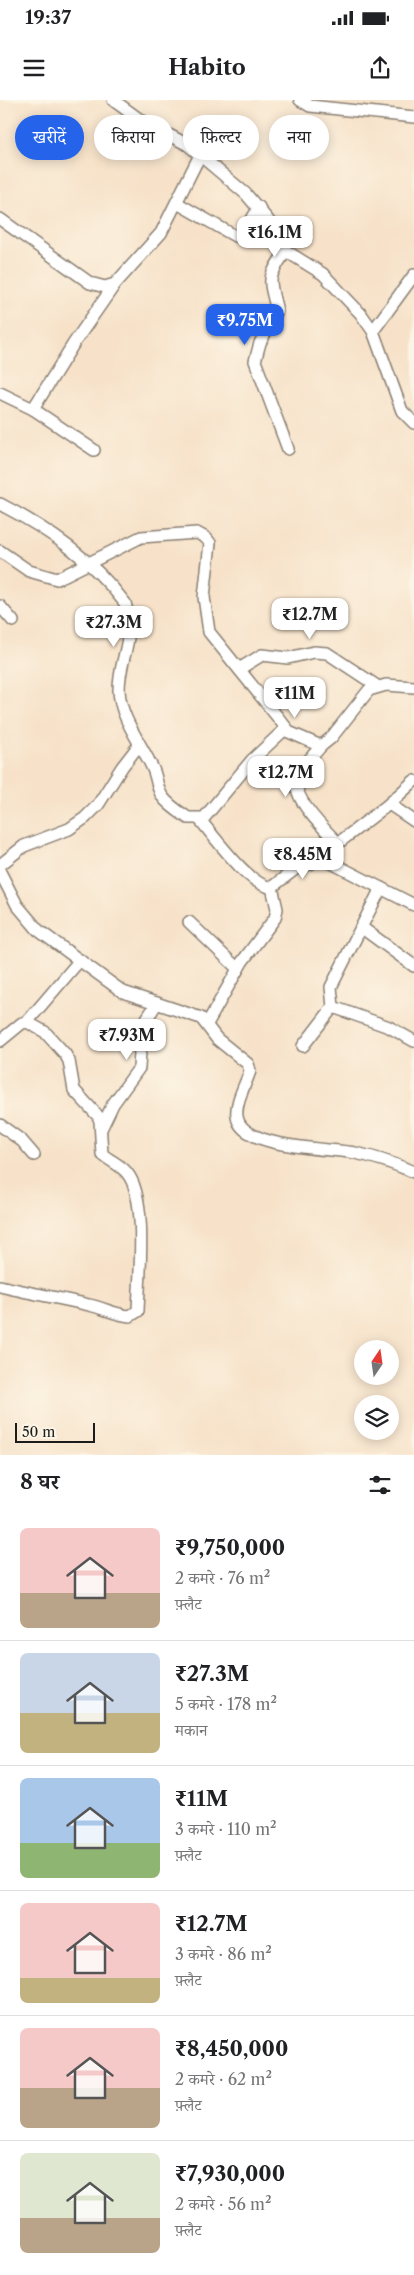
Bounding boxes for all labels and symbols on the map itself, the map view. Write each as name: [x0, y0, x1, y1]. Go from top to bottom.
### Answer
pin: ₹16.1M: [234, 216, 316, 258]
pin: ₹9.75M: [204, 304, 286, 346]
pin: ₹12.7M: [269, 598, 351, 640]
pin: ₹27.3M: [73, 606, 155, 648]
pin: ₹11M: [265, 676, 325, 719]
pin: ₹12.7M: [245, 756, 327, 798]
pin: ₹8.45M: [262, 838, 344, 880]
pin: ₹7.93M: [86, 1018, 168, 1061]
north arrow: [354, 1340, 399, 1385]
scale bar: [15, 1420, 95, 1443]

